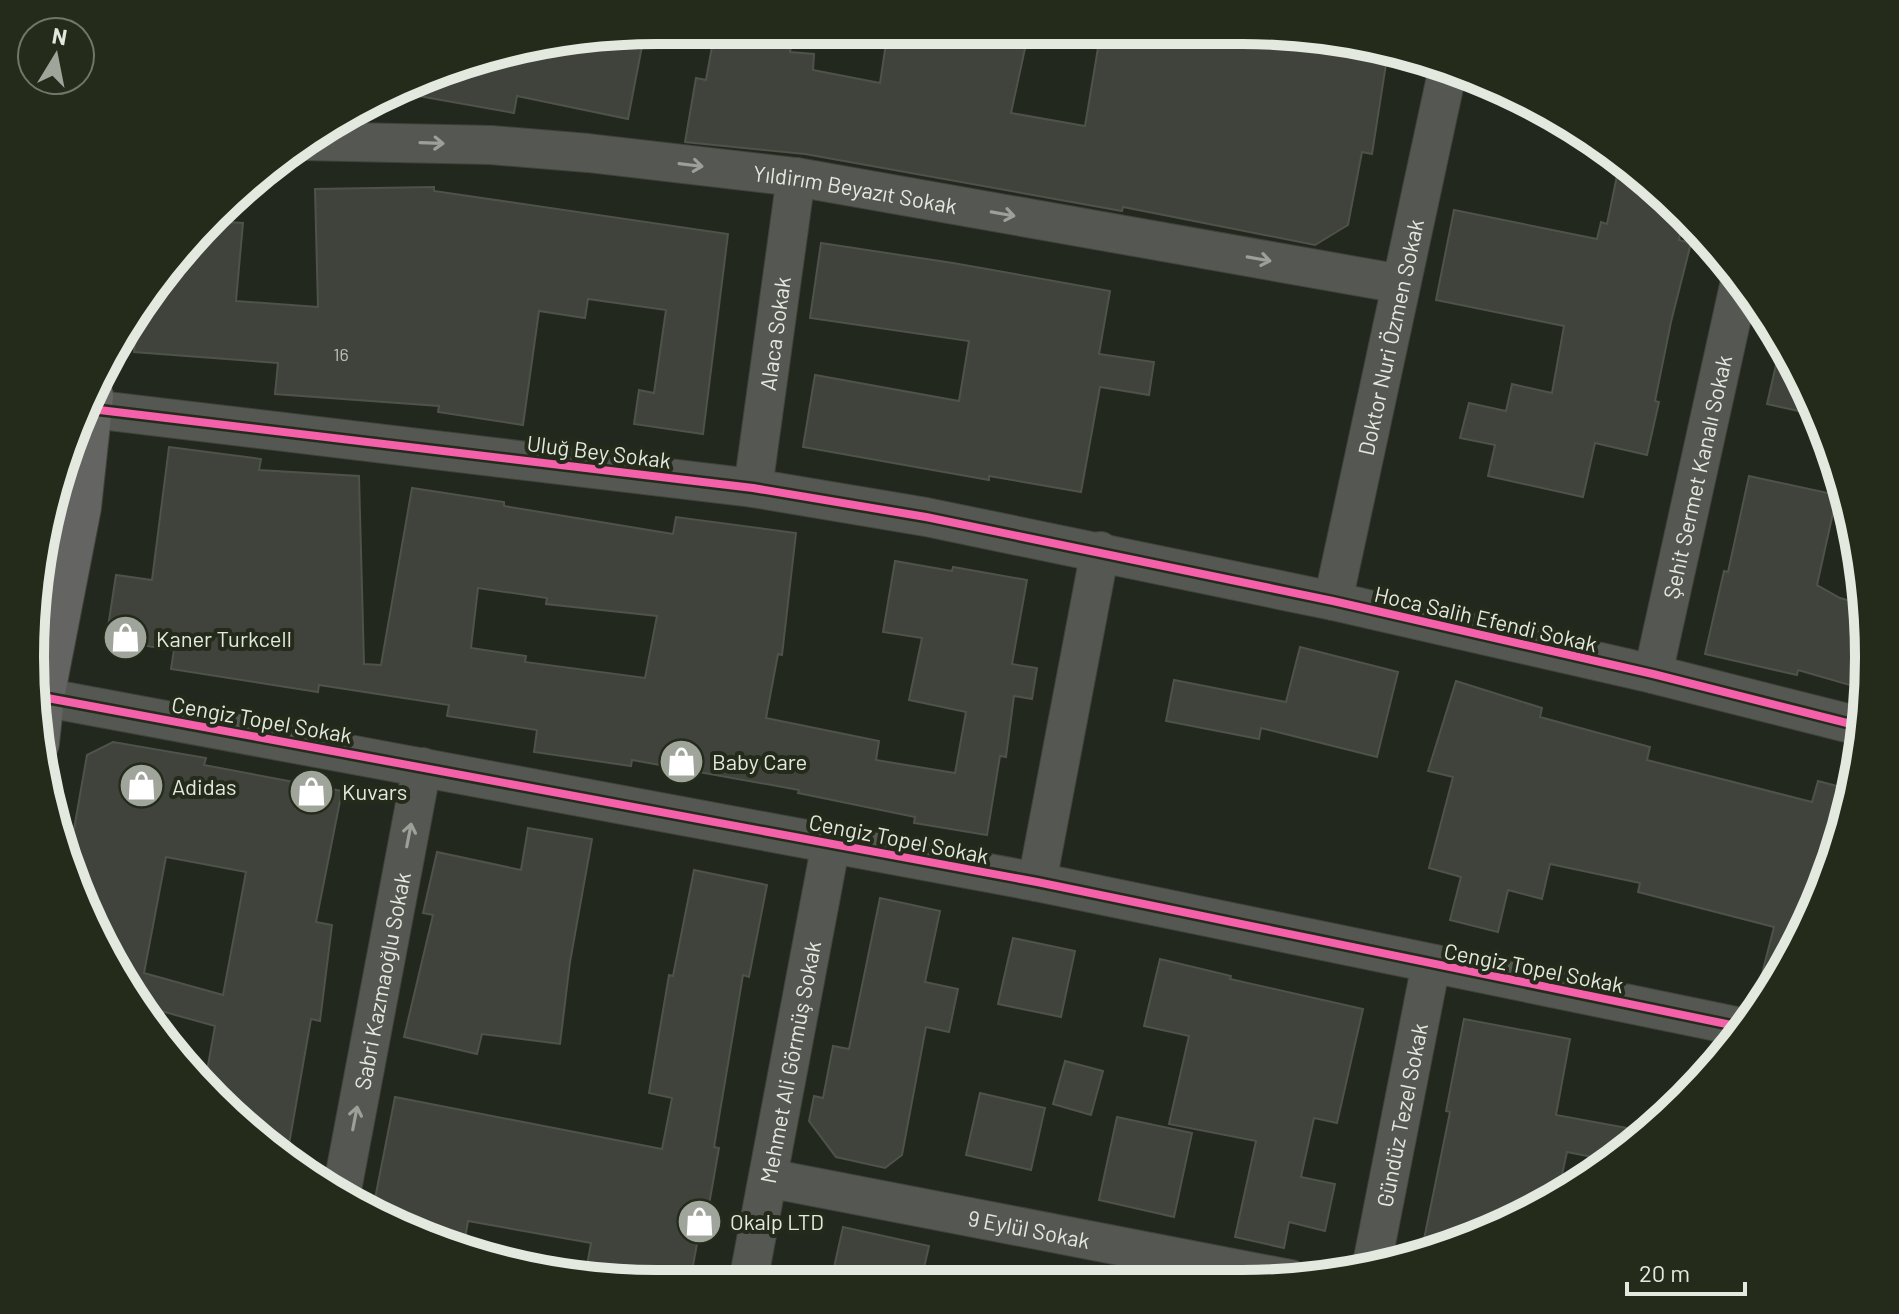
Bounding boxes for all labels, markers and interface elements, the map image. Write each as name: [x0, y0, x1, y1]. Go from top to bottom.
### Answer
north arrow: [16, 16, 96, 96]
text: N: [50, 21, 69, 49]
one-way arrow: [418, 136, 445, 151]
one-way arrow: [677, 158, 703, 173]
street label: Yıldirım Beyazıt Sokak: [752, 159, 959, 218]
one-way arrow: [990, 207, 1015, 222]
street label: Doktor Nuri Özmen Sokak: [1352, 217, 1428, 458]
one-way arrow: [1246, 252, 1271, 267]
street label: Alaca Sokak: [754, 275, 795, 392]
house number: 16: [333, 343, 349, 365]
street label: Şehit Sermet Kanalı Sokak: [1657, 352, 1736, 601]
street label: Uluğ Bey Sokak: [525, 429, 673, 473]
street label: Hoca Salih Efendi Sokak: [1372, 580, 1600, 656]
shop icon: Kaner Turkcell: [101, 614, 149, 662]
place label: Kaner Turkcell: [156, 625, 292, 651]
street label: Cengiz Topel Sokak: [170, 690, 354, 748]
shop icon: Baby Care: [657, 737, 705, 785]
place label: Baby Care: [712, 748, 807, 774]
shop icon: Adidas: [117, 762, 165, 810]
shop icon: Kuvars: [287, 767, 335, 815]
place label: Adidas: [172, 773, 237, 799]
place label: Kuvars: [342, 778, 407, 804]
street label: Cengiz Topel Sokak: [807, 808, 991, 868]
one-way arrow: [402, 823, 417, 849]
street label: Sabri Kazmaoğlu Sokak: [348, 870, 415, 1092]
street label: Cengiz Topel Sokak: [1442, 937, 1626, 997]
street label: Mehmet Ali Görmüş Sokak: [754, 939, 825, 1185]
street label: Gündüz Tezel Sokak: [1371, 1021, 1432, 1209]
one-way arrow: [348, 1106, 363, 1132]
shop icon: Okalp LTD: [675, 1197, 723, 1245]
street label: 9 Eylül Sokak: [966, 1204, 1092, 1253]
place label: Okalp LTD: [730, 1208, 824, 1234]
scale bar: [1627, 1246, 1745, 1296]
text: 20 m: [1639, 1258, 1690, 1287]

